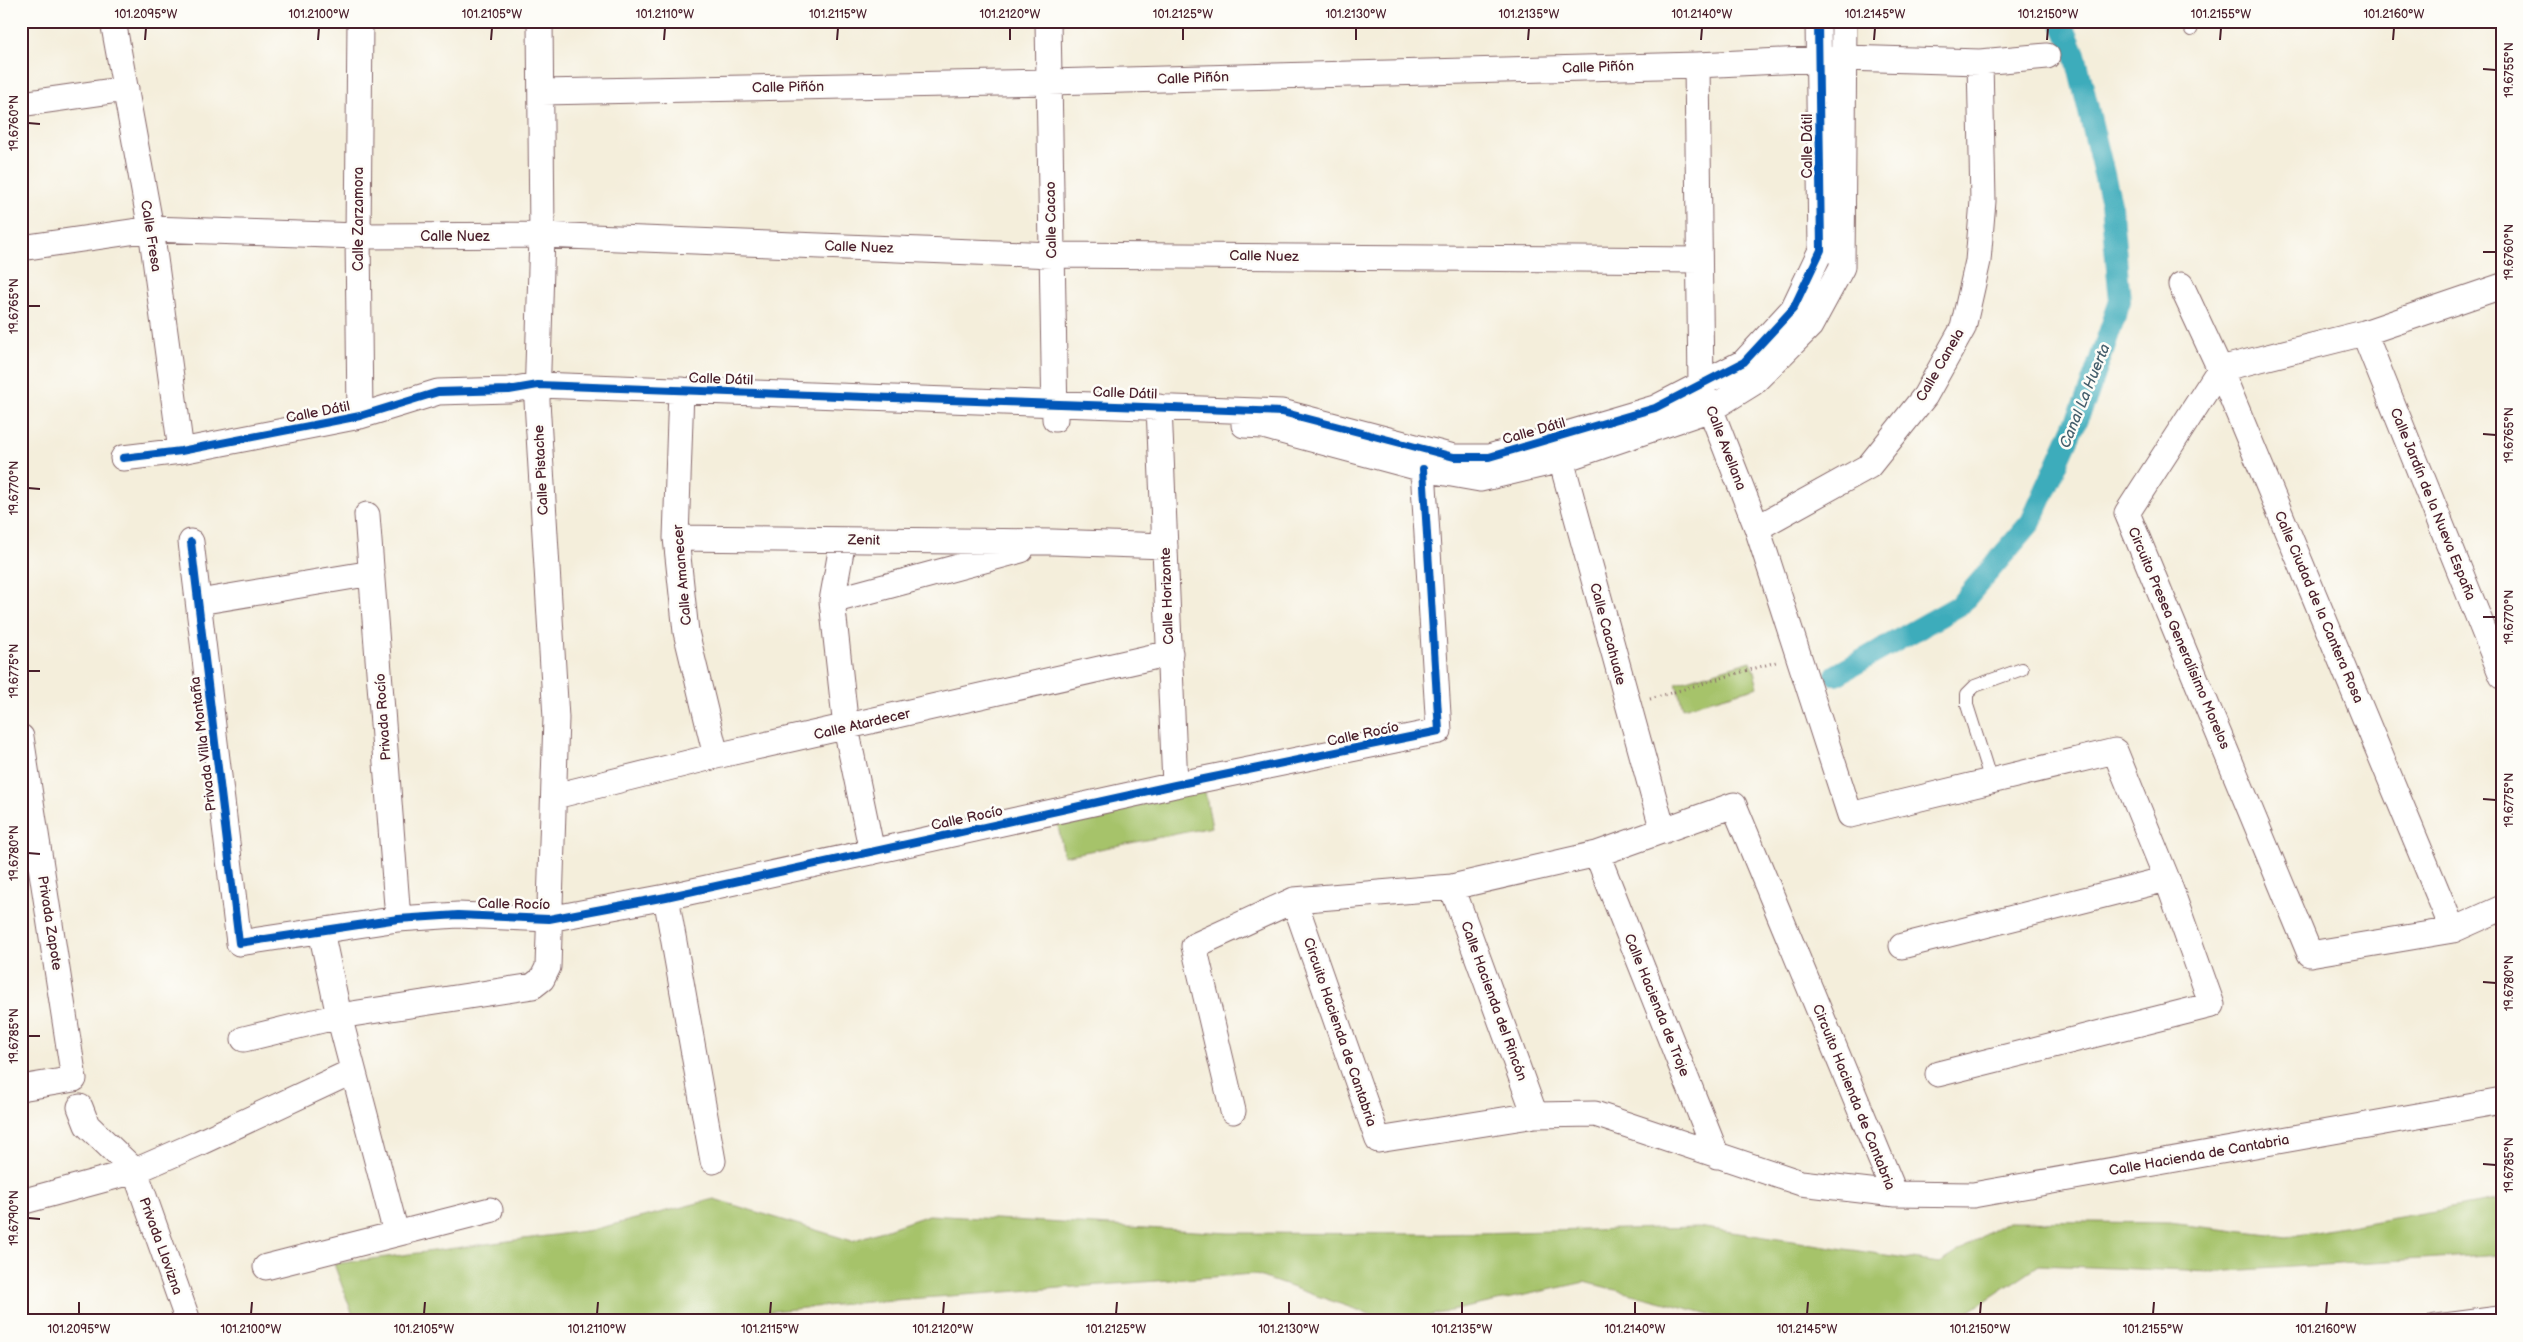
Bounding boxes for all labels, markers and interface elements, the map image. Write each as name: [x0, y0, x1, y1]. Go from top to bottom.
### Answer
text: 101.2095°W: [115, 7, 178, 22]
text: 101.2100°W: [289, 7, 349, 22]
text: 101.2105°W: [462, 7, 522, 22]
text: 101.2110°W: [636, 7, 694, 22]
text: 101.2115°W: [809, 7, 867, 22]
text: 101.2120°W: [980, 7, 1040, 22]
text: 101.2125°W: [1153, 7, 1213, 22]
text: 101.2130°W: [1325, 7, 1387, 22]
text: 101.2135°W: [1499, 7, 1559, 22]
text: 101.2140°W: [1671, 7, 1733, 22]
text: 101.2145°W: [1845, 7, 1905, 22]
text: 101.2150°W: [2018, 7, 2078, 22]
text: 101.2155°W: [2191, 7, 2251, 22]
text: 101.2160°W: [2363, 7, 2425, 22]
text: 19.6755°N: [2502, 42, 2517, 98]
street label: Calle Piñón: [1562, 57, 1634, 77]
street label: Calle Piñón: [1157, 68, 1229, 88]
street label: Calle Piñón: [752, 78, 824, 96]
text: 19.6760°N: [7, 95, 22, 151]
street label: Calle Dátil: [1799, 114, 1816, 178]
street label: Calle Zarzamora: [350, 167, 367, 271]
street label: Calle Cacao: [1042, 181, 1060, 259]
street label: Calle Fresa: [137, 199, 165, 273]
text: 19.6760°N: [2502, 224, 2517, 280]
street label: Calle Nuez: [420, 228, 490, 245]
street label: Calle Nuez: [824, 237, 894, 257]
street label: Calle Nuez: [1229, 247, 1299, 265]
text: 19.6765°N: [7, 278, 22, 334]
street label: Calle Canela: [1912, 326, 1968, 404]
water label: Canal La Huerta: [2055, 341, 2115, 451]
street label: Calle Dátil: [688, 369, 754, 389]
street label: Calle Dátil: [1092, 383, 1158, 403]
street label: Calle Dátil: [285, 397, 351, 427]
street label: Calle Avellana: [1702, 403, 1750, 493]
street label: Calle Jardín de la Nueva España: [2387, 405, 2479, 603]
text: 19.6765°N: [2502, 407, 2517, 463]
street label: Calle Dátil: [1501, 414, 1567, 448]
street label: Calle Pistache: [530, 424, 552, 516]
text: 19.6770°N: [7, 461, 22, 515]
street label: Calle Ciudad de la Cantera Rosa: [2271, 508, 2367, 706]
street label: Calle Amanecer: [669, 523, 695, 626]
street label: Circuito Presea Generalísimo Morelos: [2124, 524, 2234, 752]
street label: Zenit: [847, 531, 881, 549]
street label: Calle Horizonte: [1157, 547, 1177, 645]
street label: Calle Cacahuate: [1586, 581, 1630, 687]
text: 19.6770°N: [2502, 590, 2517, 644]
text: 19.6775°N: [7, 644, 22, 698]
street label: Privada Rocío: [371, 673, 395, 761]
street label: Privada Villa Montaña: [186, 676, 220, 812]
street label: Calle Atardecer: [812, 704, 913, 743]
street label: Calle Rocío: [1326, 718, 1400, 750]
text: 19.6775°N: [2502, 773, 2517, 827]
street label: Calle Rocío: [930, 802, 1004, 834]
text: 19.6780°N: [7, 825, 22, 881]
street label: Privada Zapote: [34, 875, 66, 971]
street label: Calle Rocío: [477, 895, 551, 913]
street label: Calle Hacienda del Rincón: [1457, 919, 1531, 1083]
street label: Calle Hacienda de Troje: [1621, 931, 1693, 1079]
street label: Circuito Hacienda de Cantabria: [1300, 935, 1380, 1129]
text: 19.6780°N: [2502, 955, 2517, 1011]
street label: Circuito Hacienda de Cantabria: [1809, 1002, 1899, 1192]
text: 19.6785°N: [7, 1008, 22, 1064]
street label: Calle Hacienda de Cantabria: [2108, 1131, 2291, 1179]
text: 19.6785°N: [2502, 1137, 2517, 1193]
text: 19.6790°N: [7, 1190, 22, 1246]
street label: Privada Llovizna: [136, 1195, 187, 1297]
text: 101.2095°W: [48, 1322, 111, 1337]
text: 101.2100°W: [221, 1322, 281, 1337]
text: 101.2105°W: [394, 1322, 454, 1337]
text: 101.2110°W: [568, 1322, 626, 1337]
text: 101.2115°W: [741, 1322, 799, 1337]
text: 101.2120°W: [913, 1322, 973, 1337]
text: 101.2125°W: [1086, 1322, 1146, 1337]
text: 101.2130°W: [1258, 1322, 1320, 1337]
text: 101.2135°W: [1432, 1322, 1492, 1337]
text: 101.2140°W: [1604, 1322, 1666, 1337]
text: 101.2145°W: [1777, 1322, 1837, 1337]
text: 101.2150°W: [1950, 1322, 2010, 1337]
text: 101.2155°W: [2123, 1322, 2183, 1337]
text: 101.2160°W: [2295, 1322, 2357, 1337]

